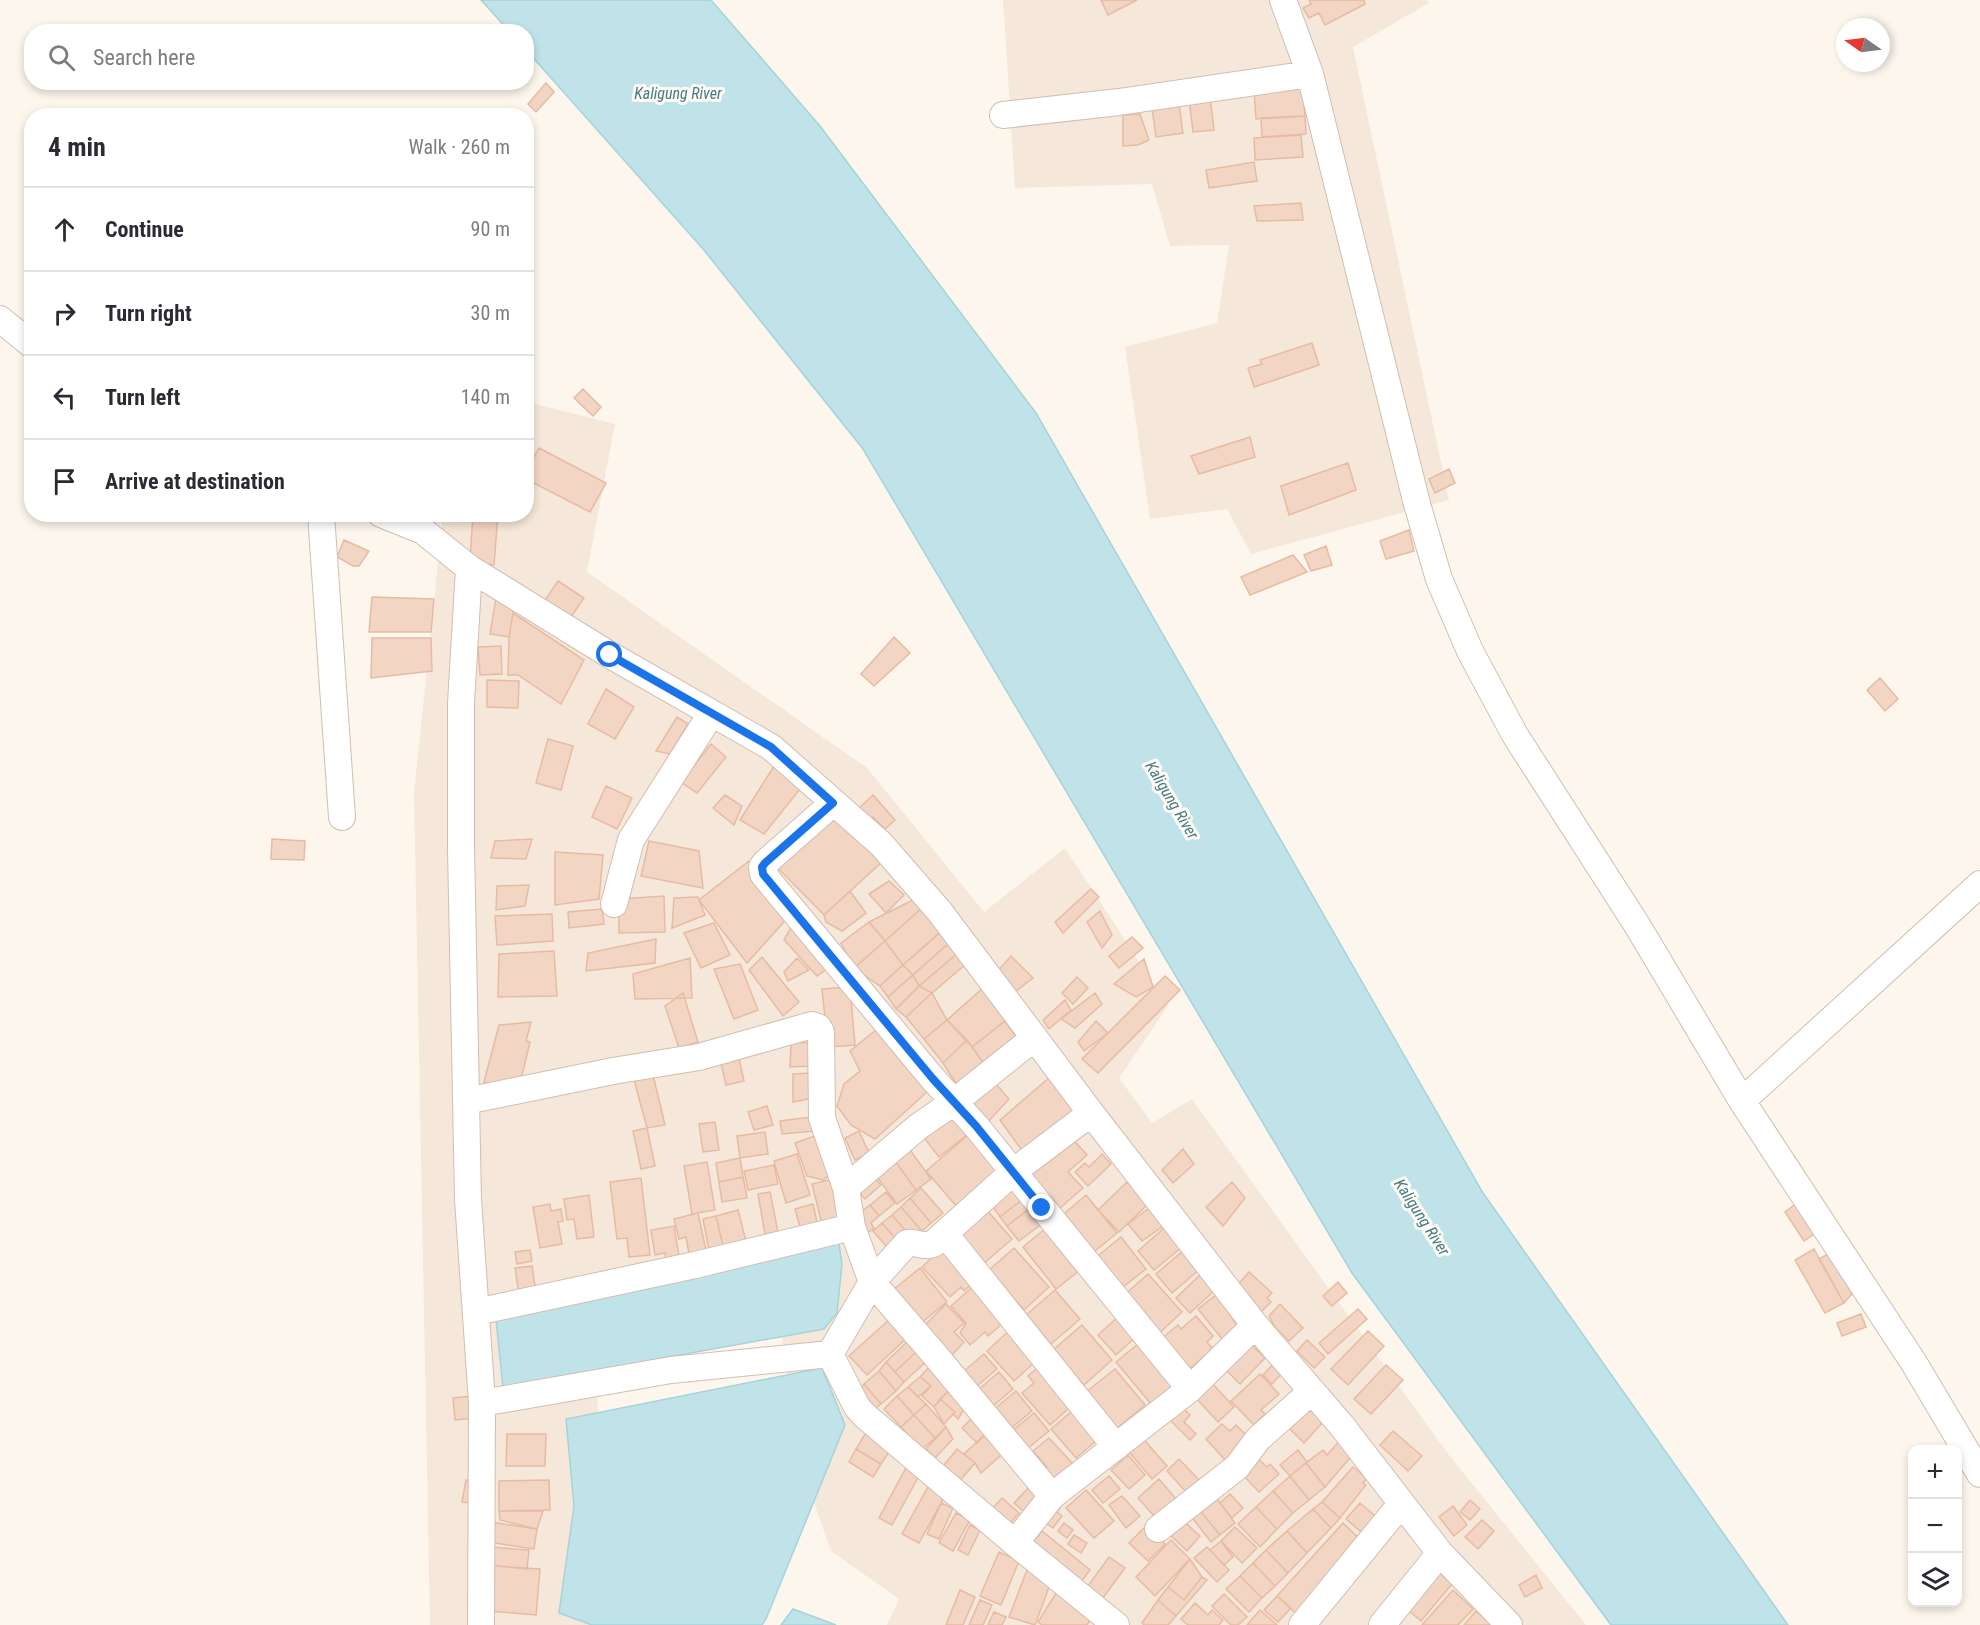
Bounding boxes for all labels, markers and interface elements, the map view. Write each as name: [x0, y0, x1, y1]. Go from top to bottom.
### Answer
north arrow: [1836, 18, 1890, 72]
search box: [24, 24, 534, 90]
icon: search: [45, 41, 78, 74]
text: Search here: [93, 45, 195, 70]
water label: Kaligung River: [634, 84, 723, 103]
text: 4 min: [48, 132, 106, 162]
text: Walk · 260 m: [409, 135, 510, 159]
icon: ahead: [48, 213, 81, 246]
text: Continue: [105, 217, 184, 242]
text: 90 m: [471, 217, 510, 241]
icon: right: [48, 297, 81, 330]
text: Turn right: [105, 301, 192, 326]
text: 30 m: [471, 301, 510, 325]
icon: left: [48, 381, 81, 414]
text: Turn left: [105, 385, 180, 410]
text: 140 m: [461, 385, 510, 409]
icon: arrive: [48, 465, 81, 498]
text: Arrive at destination: [105, 469, 285, 494]
route start: [596, 641, 622, 667]
water label: Kaligung River: [1141, 758, 1203, 843]
water label: Kaligung River: [1390, 1175, 1454, 1260]
route end: [1028, 1194, 1054, 1220]
map controls: [1908, 1445, 1962, 1607]
button: +: [1908, 1445, 1962, 1499]
button: −: [1908, 1499, 1962, 1553]
button: layers: [1908, 1553, 1962, 1607]

